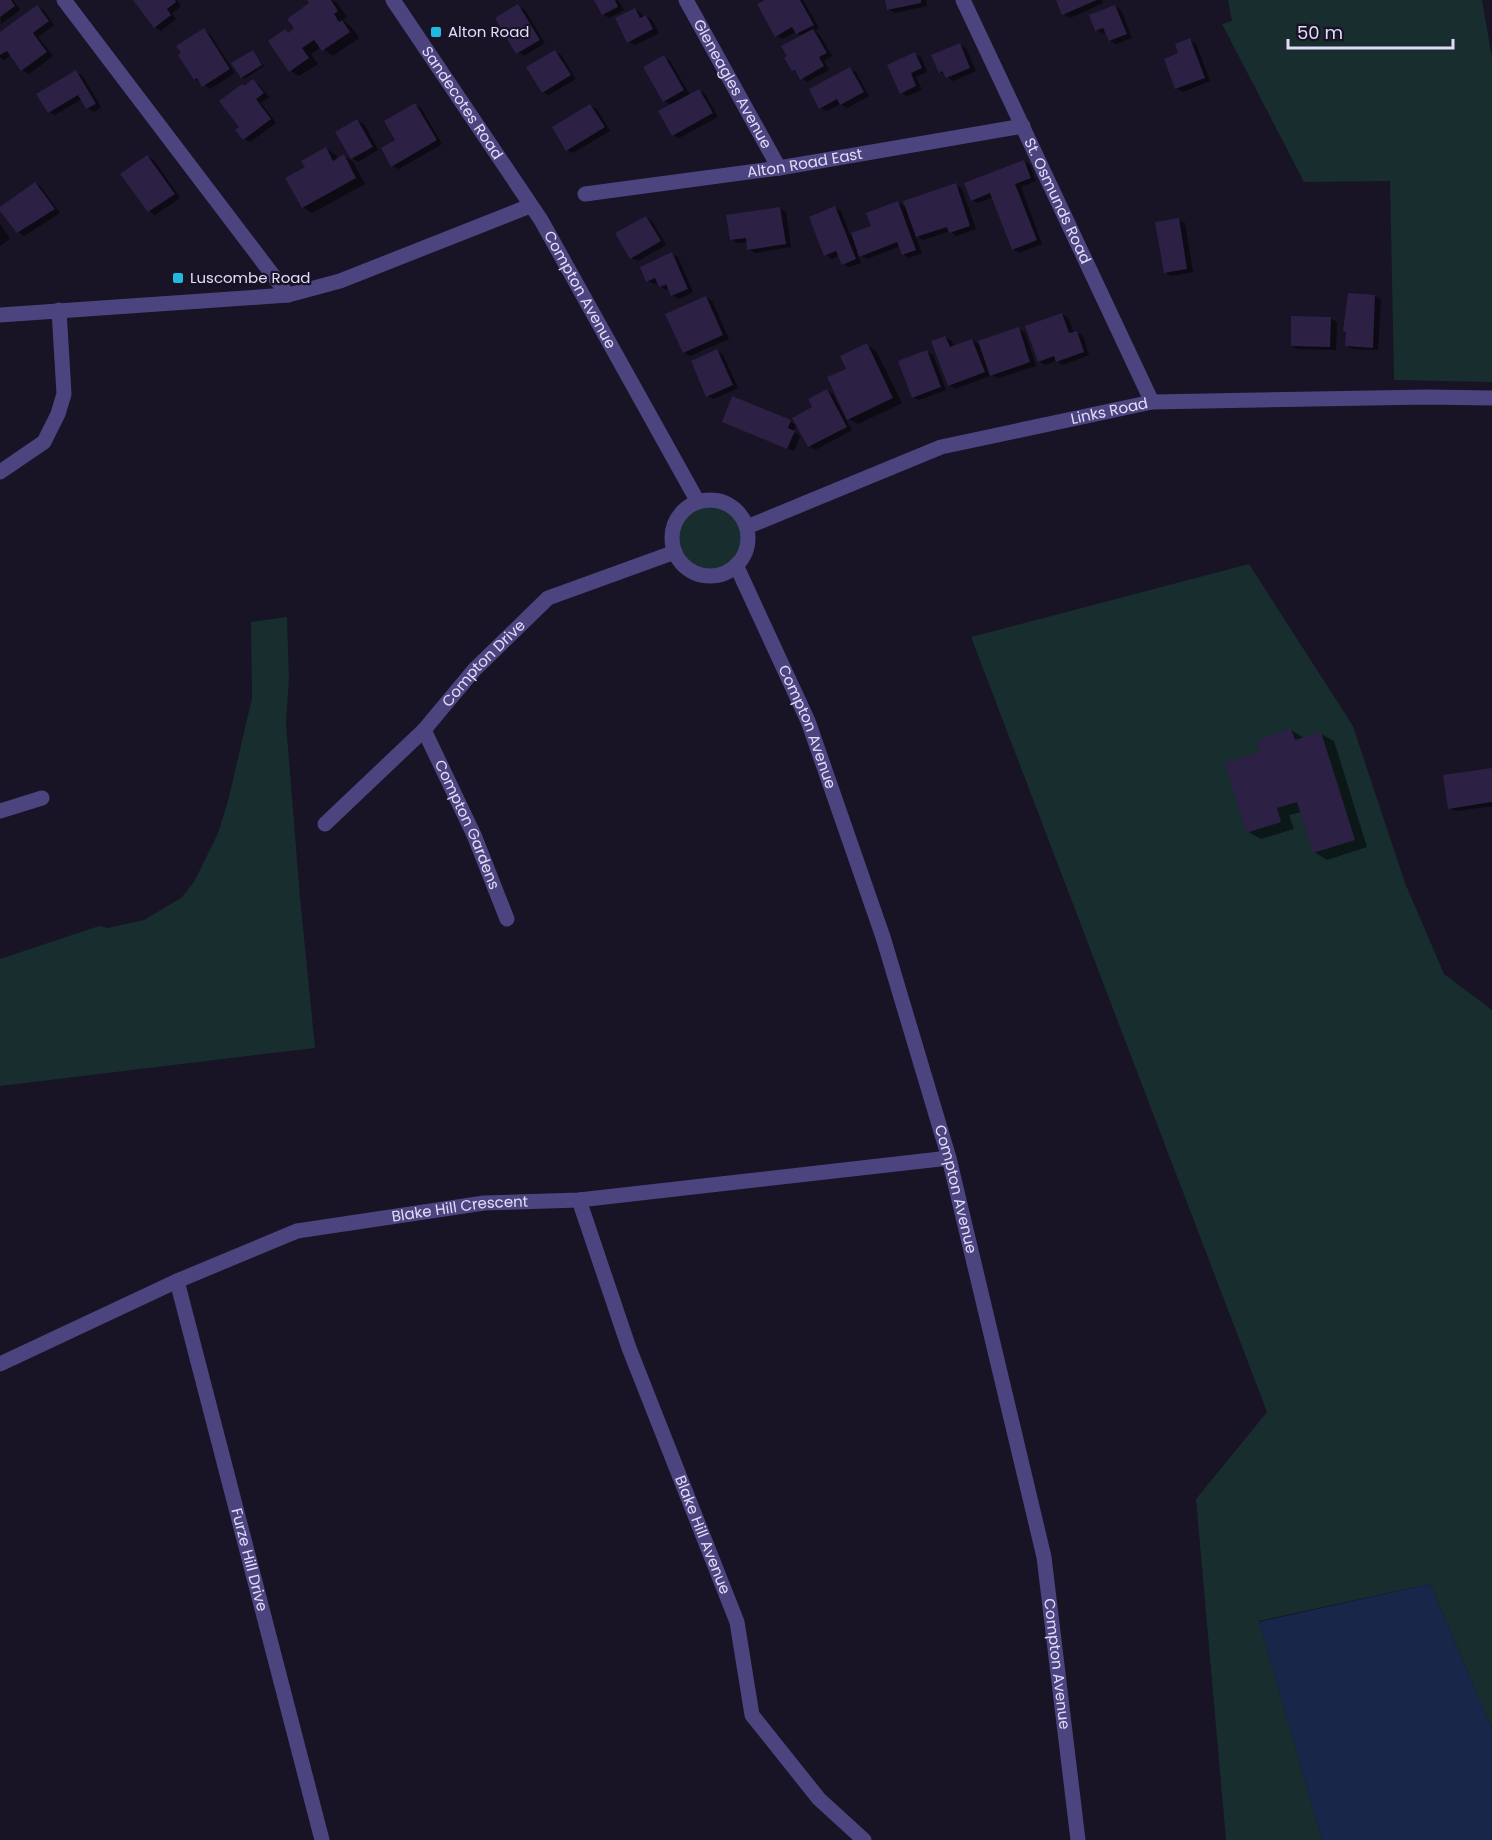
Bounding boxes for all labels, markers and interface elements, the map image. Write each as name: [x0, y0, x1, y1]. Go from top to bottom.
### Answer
scale bar: [1288, 12, 1453, 50]
street label: Gleneagles Avenue: [689, 15, 777, 152]
text: 50 m: [1297, 20, 1343, 45]
place label: Alton Road: [448, 21, 529, 42]
marker: Alton Road: [429, 25, 443, 39]
street label: Sandecotes Road: [417, 42, 508, 163]
street label: St. Osmunds Road: [1019, 134, 1097, 267]
street label: Alton Road East: [746, 143, 864, 182]
street label: Compton Avenue: [539, 227, 622, 352]
place label: Luscombe Road: [190, 267, 311, 288]
marker: Luscombe Road: [171, 271, 185, 285]
street label: Links Road: [1069, 392, 1150, 429]
street label: Compton Drive: [437, 615, 530, 711]
street label: Compton Avenue: [773, 661, 842, 791]
street label: Compton Gardens: [430, 756, 505, 892]
street label: Compton Avenue: [930, 1122, 982, 1255]
street label: Blake Hill Crescent: [390, 1191, 528, 1227]
street label: Blake Hill Avenue: [670, 1472, 736, 1597]
street label: Furze Hill Drive: [226, 1506, 273, 1614]
street label: Compton Avenue: [1039, 1597, 1076, 1731]

